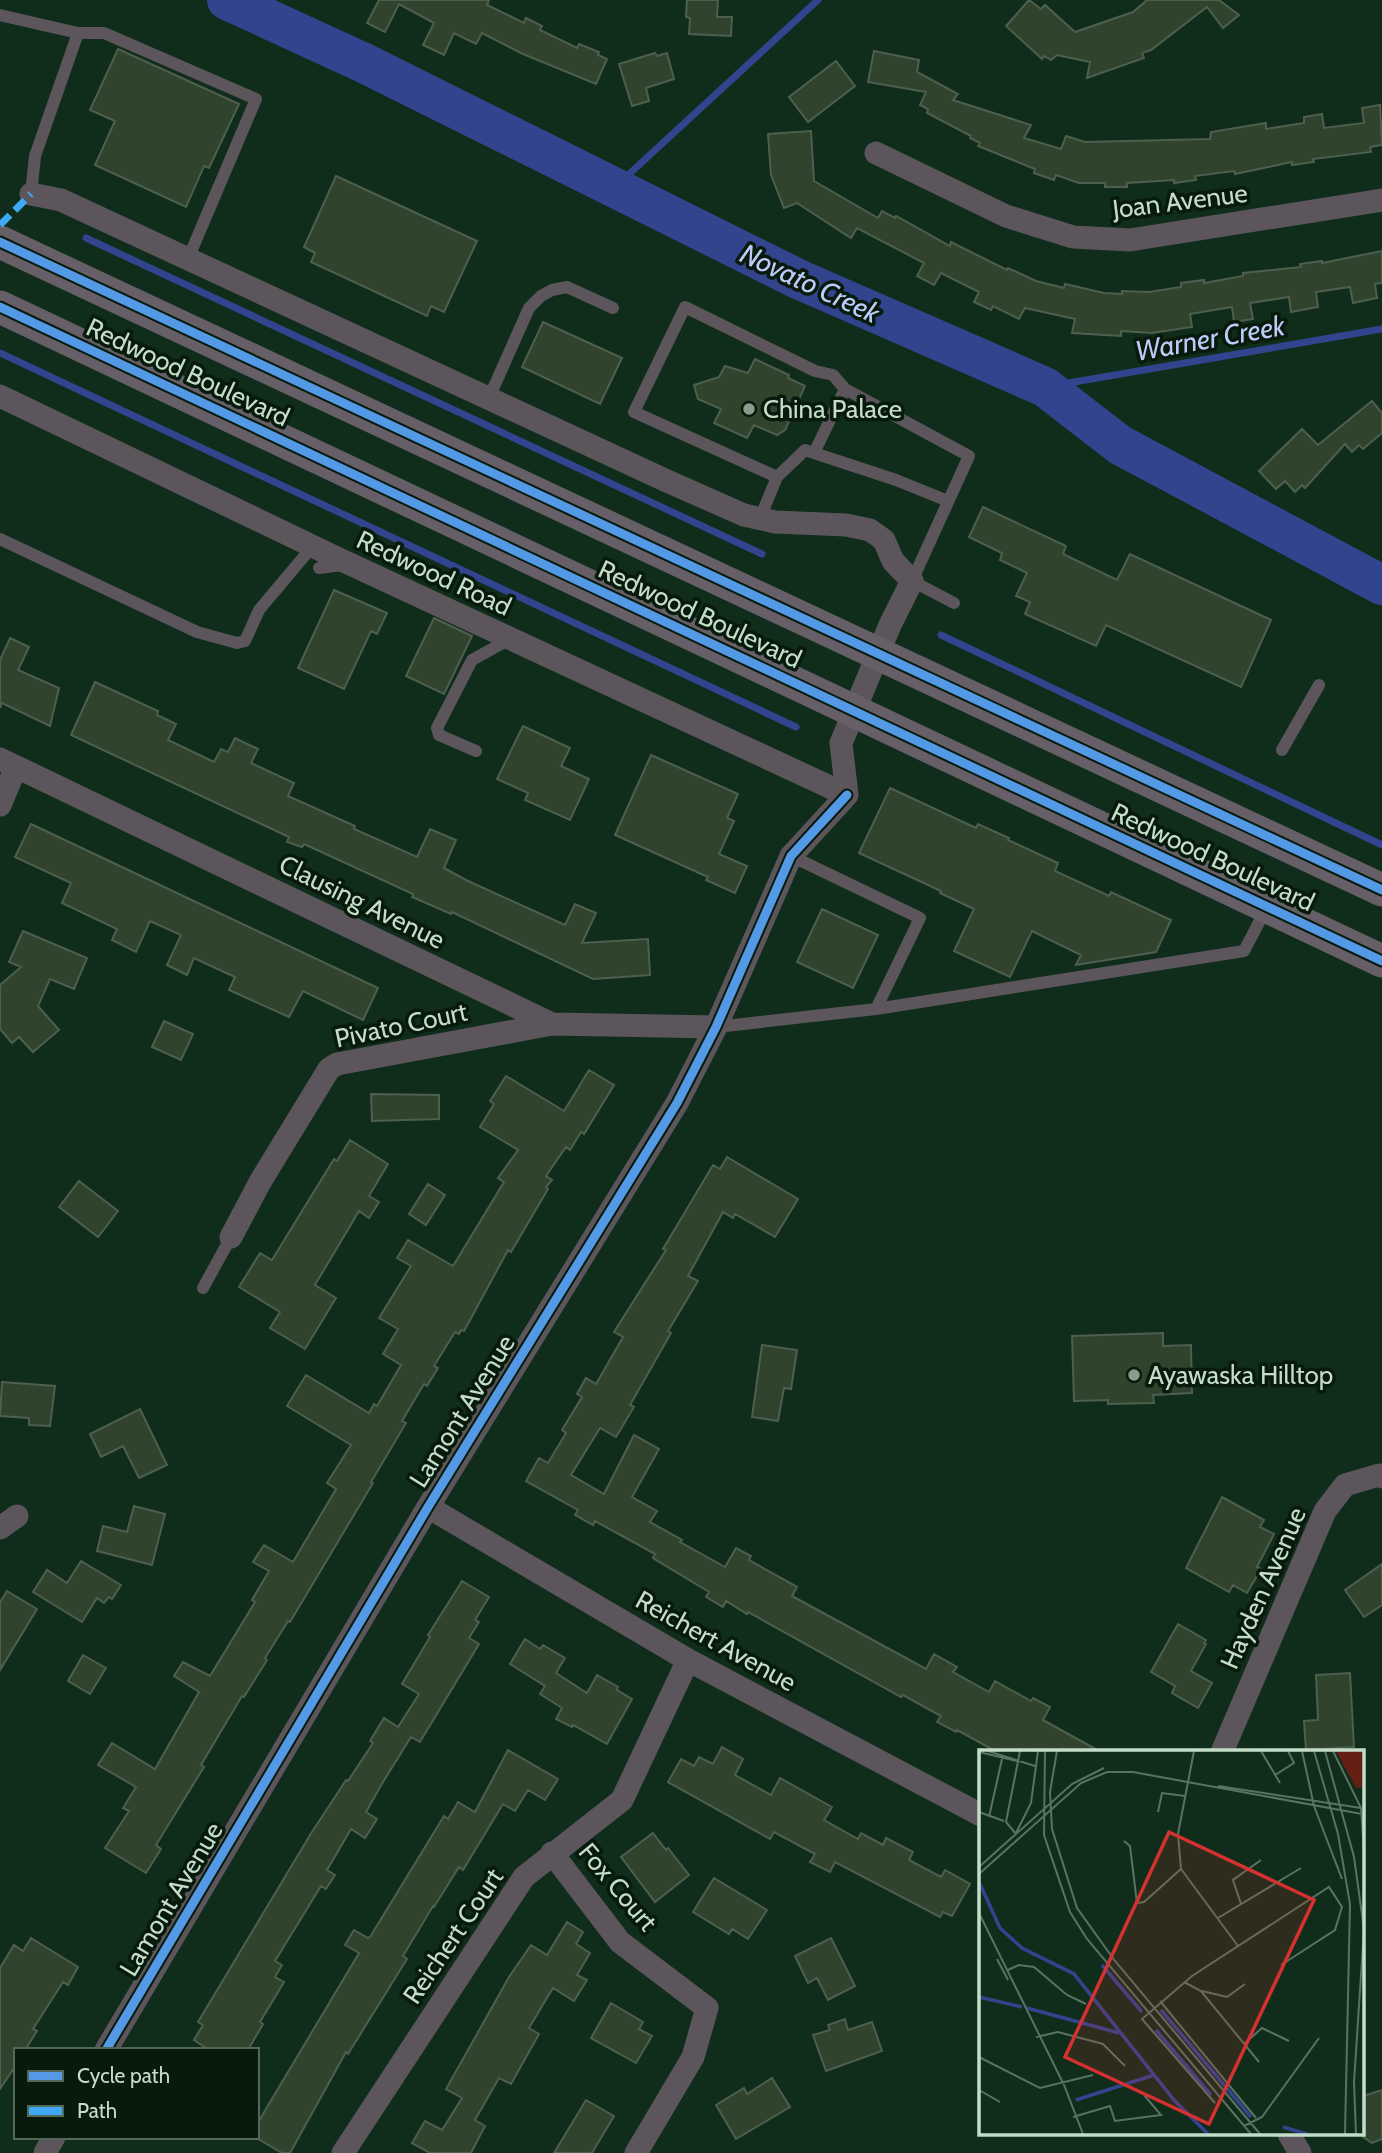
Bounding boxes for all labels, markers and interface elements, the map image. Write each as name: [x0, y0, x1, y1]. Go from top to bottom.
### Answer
street label: Joan Avenue: [1110, 177, 1249, 225]
water label: Novato Creek: [735, 236, 886, 330]
water label: Warner Creek: [1133, 308, 1288, 368]
street label: Redwood Boulevard: [81, 311, 295, 433]
place label: China Palace: [763, 393, 902, 425]
marker: China Palace: [741, 401, 757, 417]
street label: Redwood Road: [352, 523, 516, 623]
street label: Redwood Boulevard: [593, 553, 807, 675]
street label: Redwood Boulevard: [1106, 796, 1320, 918]
street label: Clausing Avenue: [274, 848, 450, 956]
street label: Pivato Court: [332, 995, 470, 1055]
street label: Lamont Avenue: [402, 1329, 522, 1493]
place label: Ayawaska Hilltop: [1148, 1359, 1333, 1391]
marker: Ayawaska Hilltop: [1126, 1367, 1142, 1383]
street label: Hayden Avenue: [1213, 1502, 1313, 1674]
street label: Reichert Avenue: [630, 1584, 802, 1698]
inset map: [979, 1750, 1364, 2136]
street label: Lamont Avenue: [112, 1816, 230, 1982]
street label: Fox Court: [572, 1836, 664, 1938]
street label: Reichert Court: [396, 1862, 510, 2010]
legend: [14, 2048, 259, 2139]
text: Cycle path: [77, 2063, 170, 2088]
text: Path: [77, 2098, 117, 2123]

